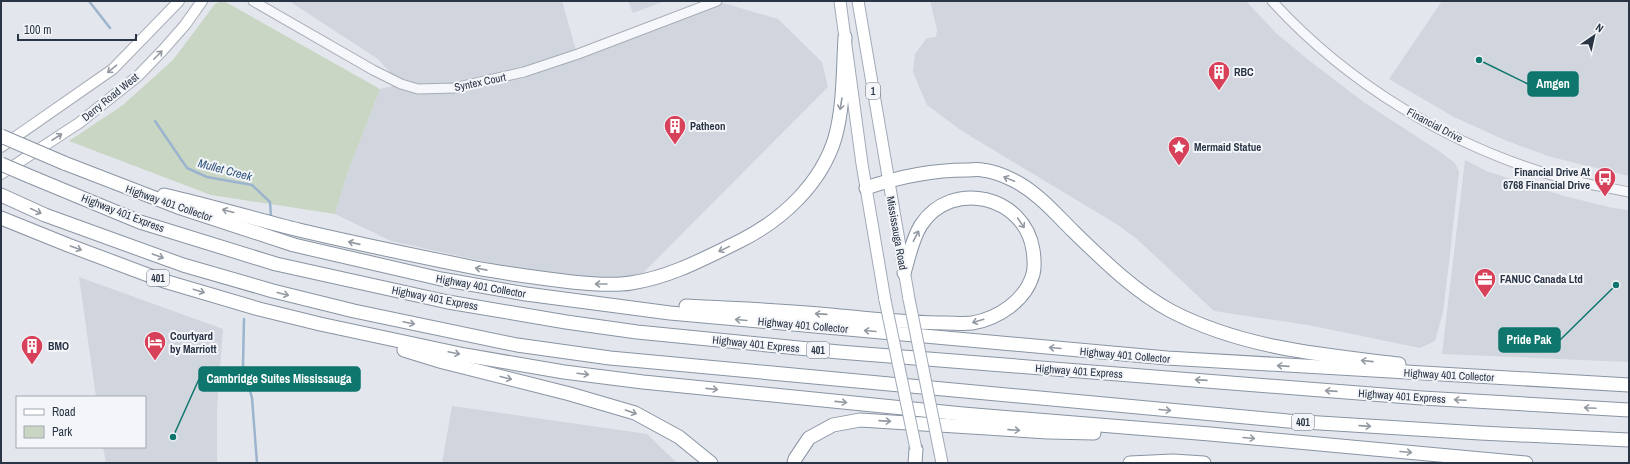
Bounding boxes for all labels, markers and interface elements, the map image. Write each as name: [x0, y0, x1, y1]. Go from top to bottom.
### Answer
scale bar: [18, 16, 136, 42]
north arrow: [1574, 16, 1614, 56]
text: N: [1593, 20, 1606, 35]
text: 100 m: [24, 22, 51, 38]
one-way arrow: [153, 51, 163, 60]
building icon: RBC: [1206, 59, 1232, 92]
one-way arrow: [107, 64, 117, 73]
place label: RBC: [1234, 65, 1254, 79]
street label: Derry Road West: [79, 70, 142, 124]
street label: Syntex Court: [453, 70, 507, 94]
callout: Amgen: [1528, 72, 1578, 96]
text: Amgen: [1536, 76, 1570, 92]
road number: 1: [866, 83, 880, 99]
one-way arrow: [837, 97, 845, 110]
street label: Financial Drive: [1405, 104, 1465, 146]
building icon: Patheon: [662, 113, 688, 146]
place label: Patheon: [690, 119, 726, 133]
one-way arrow: [51, 133, 63, 141]
place icon: Mermaid Statue: [1166, 134, 1192, 167]
place label: Mermaid Statue: [1194, 140, 1261, 154]
water label: Mullet Creek: [196, 155, 255, 185]
place label: Financial Drive At 6768 Financial Drive: [1503, 165, 1590, 192]
bus stop icon: Financial Drive At 6768 Financial Drive: [1592, 165, 1618, 198]
one-way arrow: [1004, 175, 1016, 183]
street label: Highway 401 Collector: [124, 182, 214, 224]
street label: Highway 401 Express: [80, 191, 167, 235]
street label: Mississauga Road: [884, 195, 910, 271]
one-way arrow: [221, 207, 234, 214]
one-way arrow: [30, 208, 42, 215]
one-way arrow: [1017, 217, 1025, 228]
one-way arrow: [913, 230, 920, 242]
one-way arrow: [348, 238, 361, 246]
one-way arrow: [69, 245, 82, 252]
one-way arrow: [718, 246, 730, 253]
one-way arrow: [152, 253, 165, 260]
one-way arrow: [475, 264, 488, 272]
office icon: FANUC Canada Ltd: [1472, 266, 1498, 299]
road number: 401: [147, 270, 169, 286]
street label: Highway 401 Collector: [435, 271, 527, 301]
place label: FANUC Canada Ltd: [1500, 272, 1583, 286]
one-way arrow: [595, 280, 608, 288]
street label: Highway 401 Express: [391, 283, 480, 313]
one-way arrow: [192, 288, 205, 295]
one-way arrow: [276, 290, 289, 298]
one-way arrow: [815, 311, 828, 318]
street label: Highway 401 Collector: [757, 314, 849, 336]
one-way arrow: [735, 316, 748, 323]
one-way arrow: [972, 318, 985, 325]
one-way arrow: [402, 320, 415, 328]
one-way arrow: [864, 328, 877, 335]
callout: Pride Pak: [1499, 328, 1560, 352]
hotel icon: Courtyard by Marriott: [142, 329, 168, 362]
place label: Courtyard by Marriott: [170, 329, 217, 356]
street label: Highway 401 Express: [712, 332, 801, 356]
text: Pride Pak: [1507, 332, 1552, 348]
building icon: BMO: [19, 333, 45, 366]
place label: BMO: [48, 339, 69, 353]
road number: 401: [807, 342, 829, 358]
street label: Highway 401 Collector: [1079, 344, 1171, 366]
one-way arrow: [1049, 345, 1062, 352]
one-way arrow: [447, 349, 460, 357]
one-way arrow: [1361, 357, 1374, 364]
street label: Highway 401 Express: [1035, 361, 1124, 381]
one-way arrow: [1276, 363, 1289, 370]
street label: Highway 401 Collector: [1403, 366, 1495, 384]
callout: Cambridge Suites Mississauga: [199, 367, 360, 391]
text: Cambridge Suites Mississauga: [207, 371, 352, 387]
one-way arrow: [576, 371, 589, 378]
one-way arrow: [499, 374, 512, 382]
one-way arrow: [1195, 377, 1208, 384]
one-way arrow: [705, 385, 718, 393]
street label: Highway 401 Express: [1358, 386, 1447, 406]
one-way arrow: [1325, 387, 1338, 394]
legend: [16, 396, 146, 448]
one-way arrow: [1454, 396, 1467, 404]
one-way arrow: [834, 398, 847, 406]
text: Road: [52, 404, 76, 420]
one-way arrow: [1584, 404, 1597, 411]
one-way arrow: [1158, 407, 1171, 414]
one-way arrow: [625, 409, 637, 417]
road number: 401: [1292, 414, 1314, 430]
one-way arrow: [878, 417, 891, 424]
one-way arrow: [1358, 422, 1371, 429]
text: Park: [52, 424, 72, 440]
one-way arrow: [1007, 426, 1020, 434]
one-way arrow: [1242, 434, 1255, 442]
one-way arrow: [1399, 449, 1412, 456]

